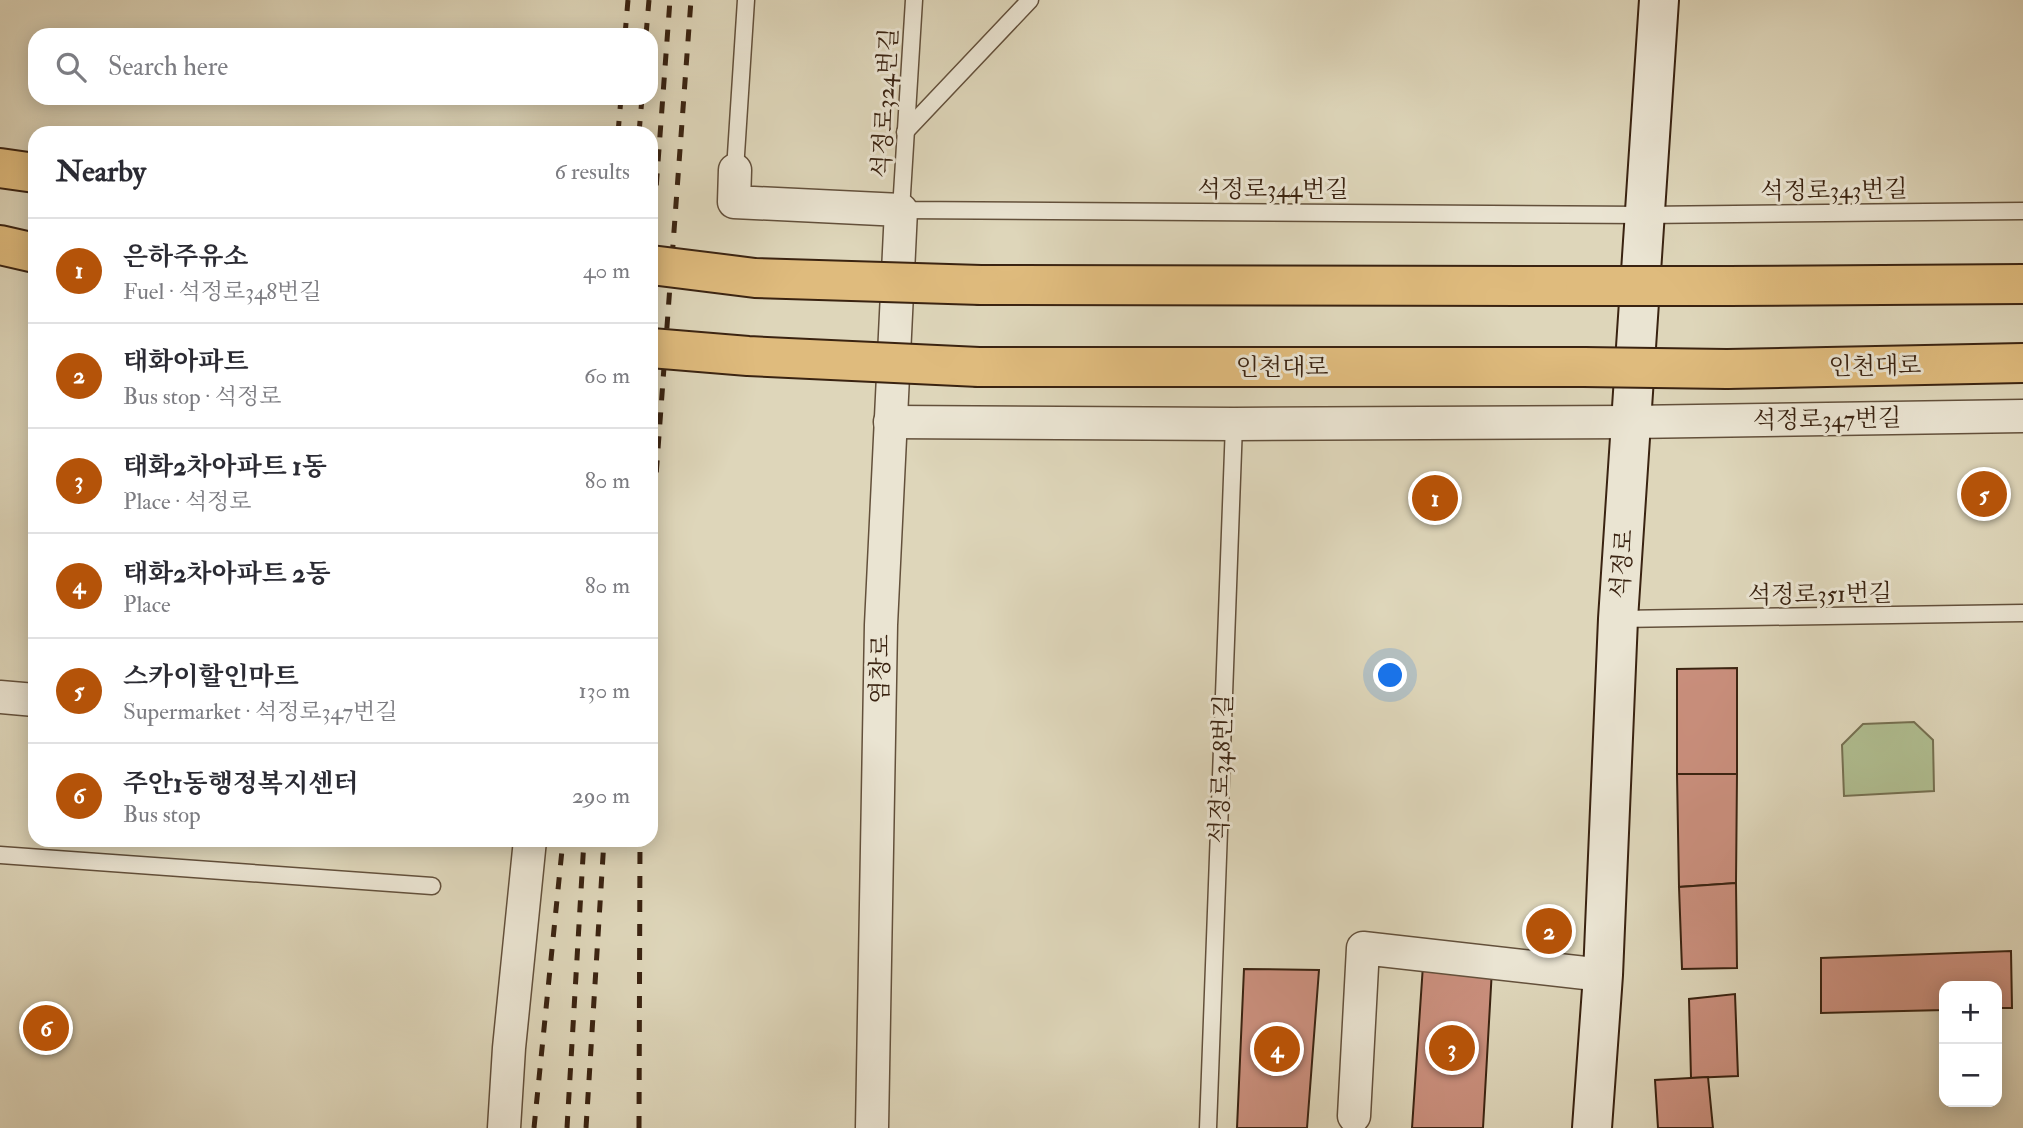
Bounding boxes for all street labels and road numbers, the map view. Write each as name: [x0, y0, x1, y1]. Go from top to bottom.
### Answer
street label: 석정로324번길: [866, 27, 905, 179]
street label: 석정로344번길: [1198, 174, 1348, 205]
street label: 석정로343번길: [1760, 174, 1908, 207]
street label: 인천대로: [1828, 350, 1922, 383]
street label: 인천대로: [1236, 352, 1328, 383]
street label: 석정로347번길: [1753, 403, 1902, 436]
street label: 석정로: [1605, 528, 1640, 600]
street label: 석정로351번길: [1748, 578, 1892, 611]
street label: 염창로: [864, 634, 897, 704]
street label: 석정로348번길: [1203, 694, 1240, 844]

